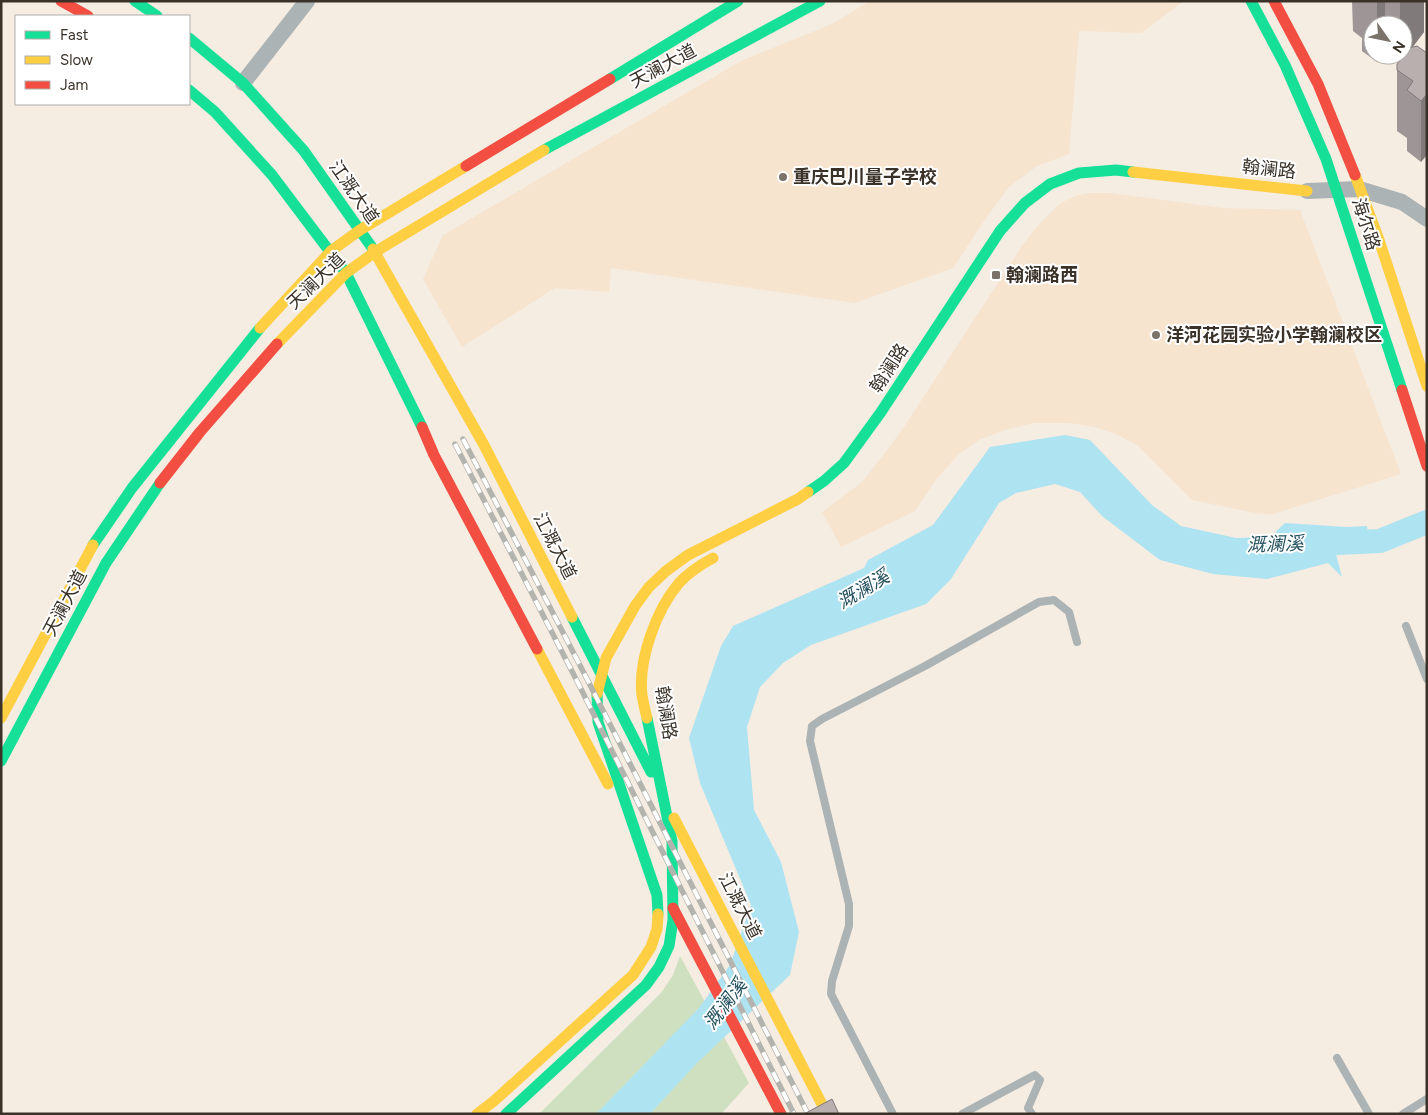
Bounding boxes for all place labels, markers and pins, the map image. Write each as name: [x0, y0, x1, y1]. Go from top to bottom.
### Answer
place label: 重庆巴川量子学校: [793, 166, 937, 188]
marker: 重庆巴川量子学校: [777, 171, 789, 183]
place label: 翰澜路西: [1006, 264, 1078, 286]
marker: 翰澜路西: [990, 269, 1002, 281]
place label: 洋河花园实验小学翰澜校区: [1166, 324, 1382, 346]
marker: 洋河花园实验小学翰澜校区: [1150, 329, 1162, 341]

